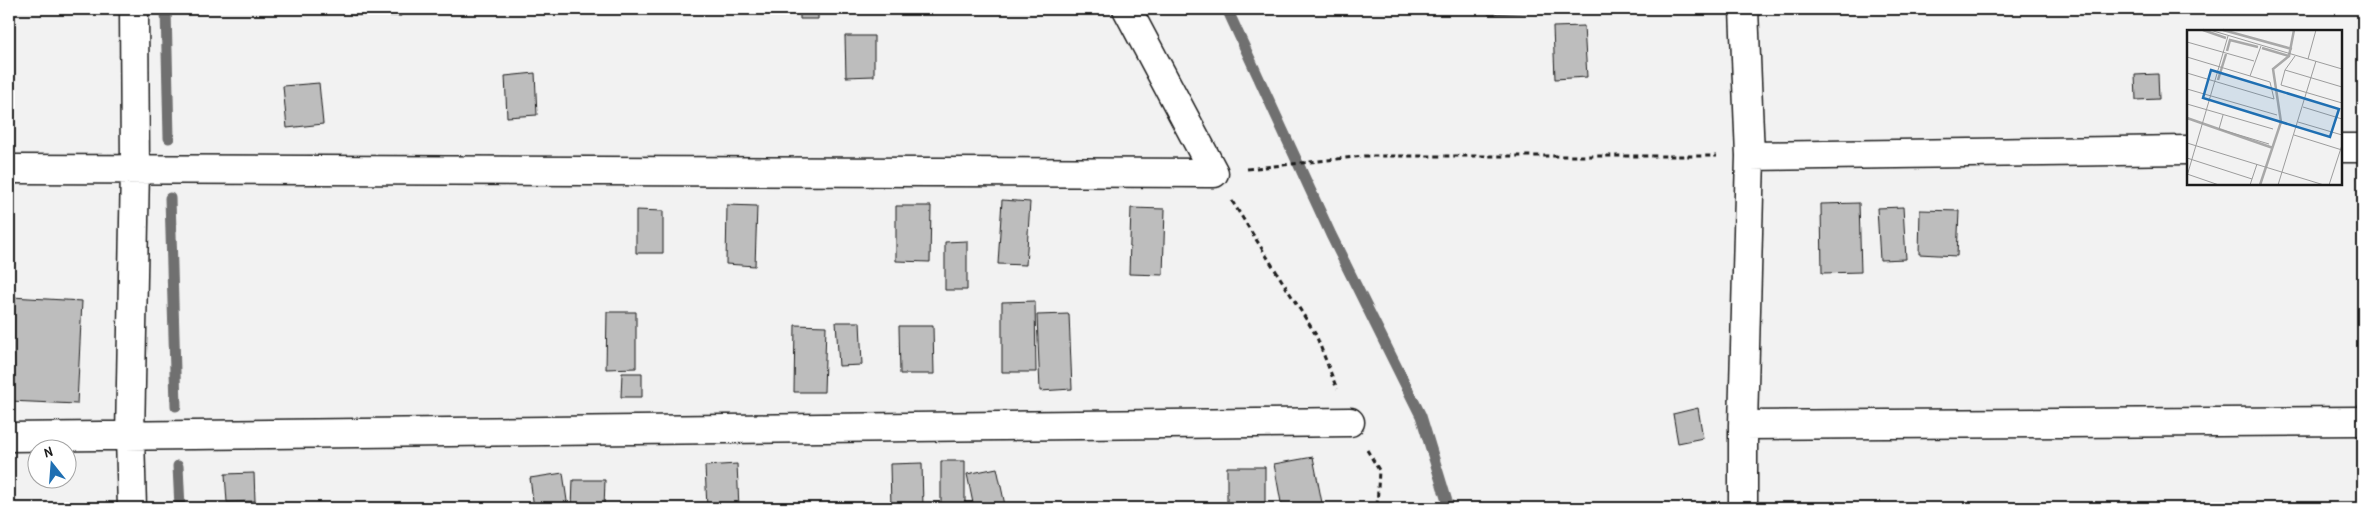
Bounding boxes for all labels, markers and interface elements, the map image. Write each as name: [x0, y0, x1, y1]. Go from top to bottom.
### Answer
inset map: [2187, 30, 2342, 185]
north arrow: [28, 440, 78, 490]
text: N: [42, 441, 55, 461]

